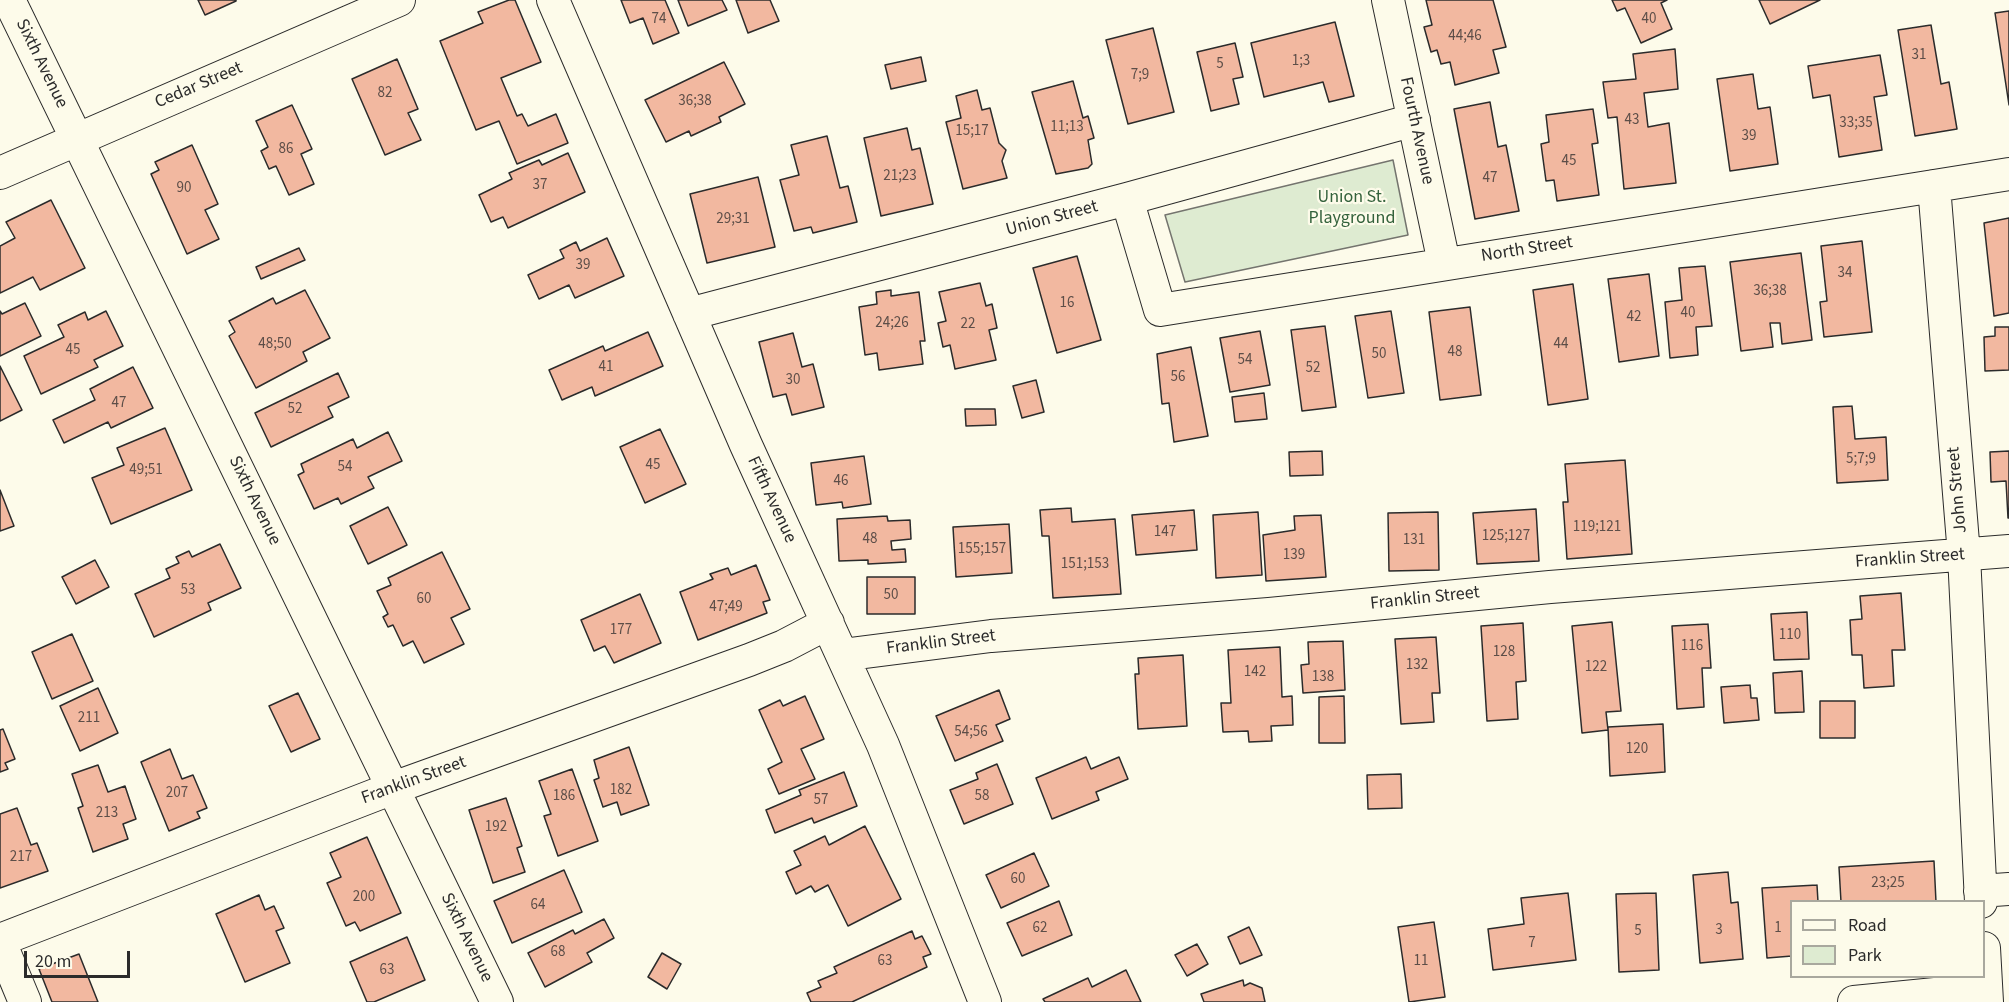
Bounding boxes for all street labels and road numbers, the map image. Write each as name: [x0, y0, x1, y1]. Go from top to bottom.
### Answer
street label: Sixth Avenue: [10, 16, 72, 112]
street label: Cedar Street: [152, 58, 246, 114]
street label: Fourth Avenue: [1394, 75, 1438, 187]
street label: Union Street: [1004, 196, 1100, 242]
street label: North Street: [1480, 232, 1574, 268]
street label: John Street: [1943, 446, 1973, 534]
street label: Sixth Avenue: [223, 453, 285, 549]
street label: Fifth Avenue: [742, 453, 800, 547]
street label: Franklin Street: [1855, 544, 1965, 574]
street label: Franklin Street: [1369, 583, 1481, 615]
street label: Franklin Street: [885, 626, 997, 660]
street label: Franklin Street: [359, 752, 469, 810]
street label: Sixth Avenue: [435, 890, 497, 986]

